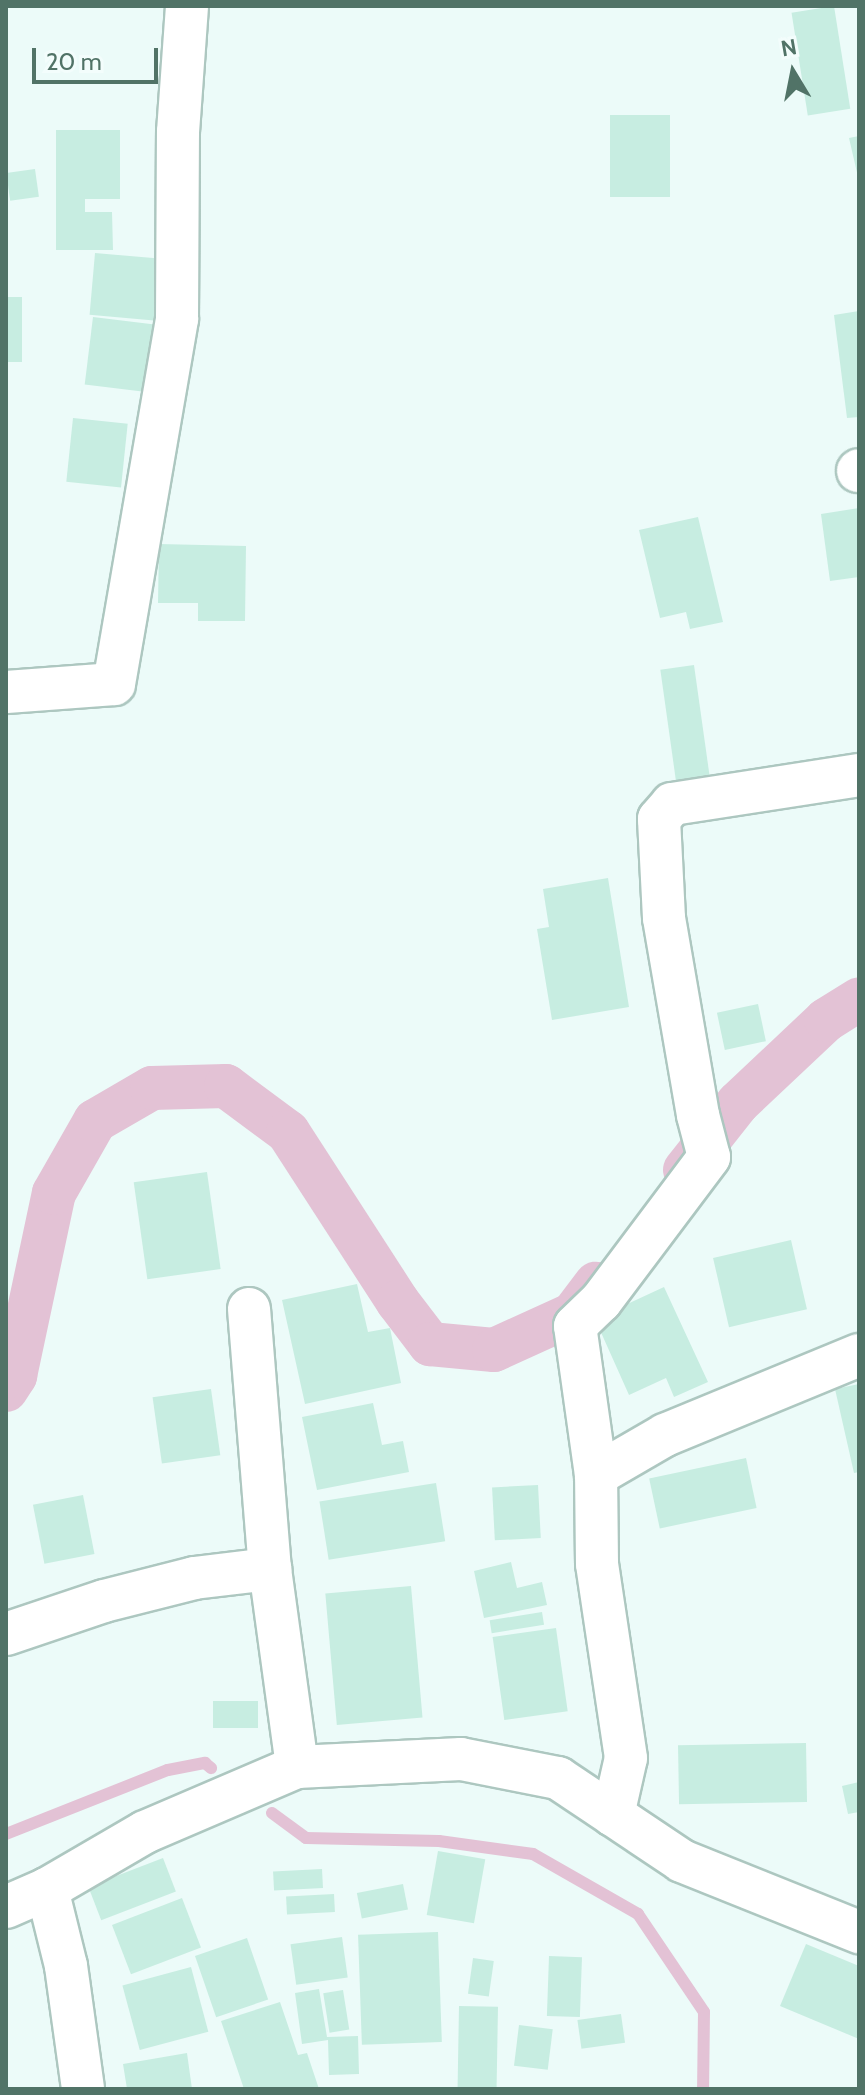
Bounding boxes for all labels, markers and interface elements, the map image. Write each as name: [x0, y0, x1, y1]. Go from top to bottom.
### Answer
scale bar: [36, 32, 162, 82]
north arrow: [753, 32, 833, 112]
text: N: [779, 33, 799, 63]
text: 20 m: [46, 47, 102, 76]

